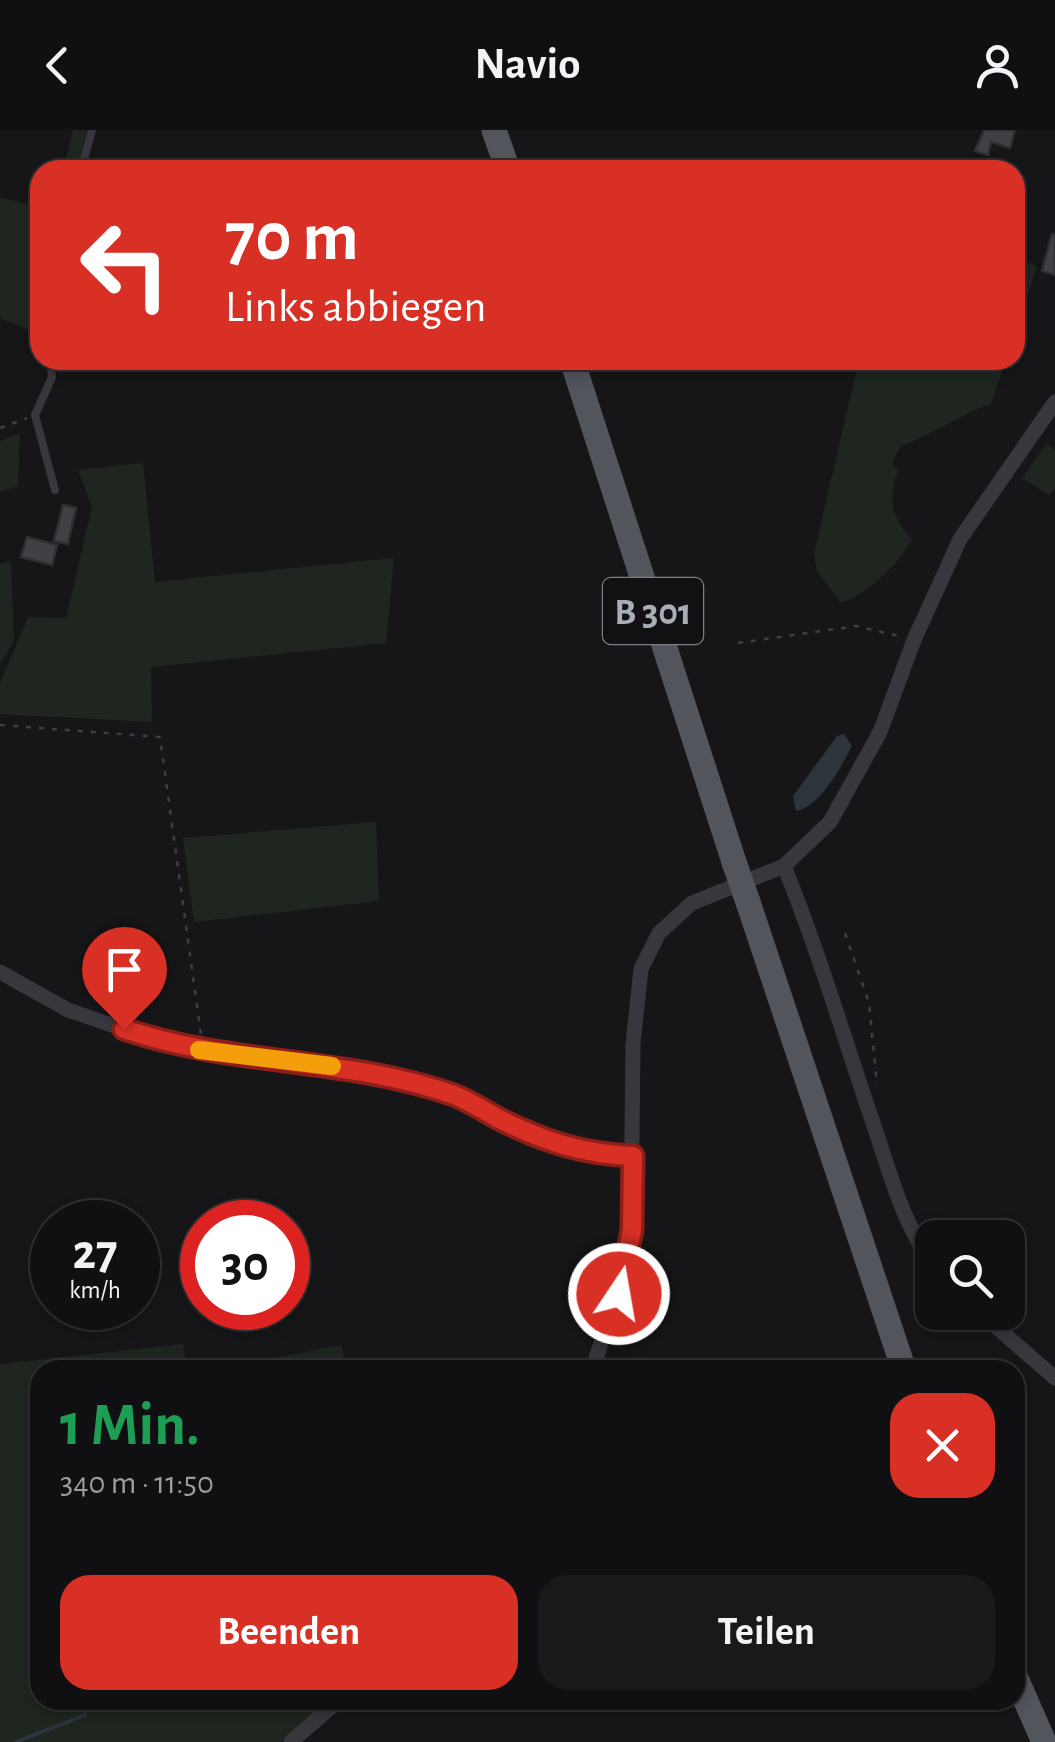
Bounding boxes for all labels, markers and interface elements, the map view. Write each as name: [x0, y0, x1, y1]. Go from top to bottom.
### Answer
icon: back: [30, 38, 85, 93]
icon: person: [970, 38, 1025, 93]
text: Navio: [475, 42, 580, 87]
icon: left: [60, 200, 190, 330]
text: 70 m: [225, 203, 359, 273]
text: Links abbiegen: [225, 285, 487, 330]
road number: B 301: [603, 578, 703, 644]
pin: [82, 927, 167, 1030]
icon: arrive: [97, 942, 152, 997]
speed limit sign: 30: [180, 1200, 310, 1330]
map controls: [915, 1220, 1025, 1330]
button: search: [915, 1220, 1025, 1330]
text: 27: [72, 1228, 118, 1278]
position arrow: [567, 1242, 671, 1346]
text: km/h: [69, 1278, 121, 1303]
button: close: [890, 1393, 995, 1498]
text: 1 Min.: [60, 1396, 200, 1456]
text: 340 m · 11:50: [60, 1467, 214, 1499]
button: Beenden: [60, 1575, 518, 1690]
button: Teilen: [538, 1575, 995, 1690]

